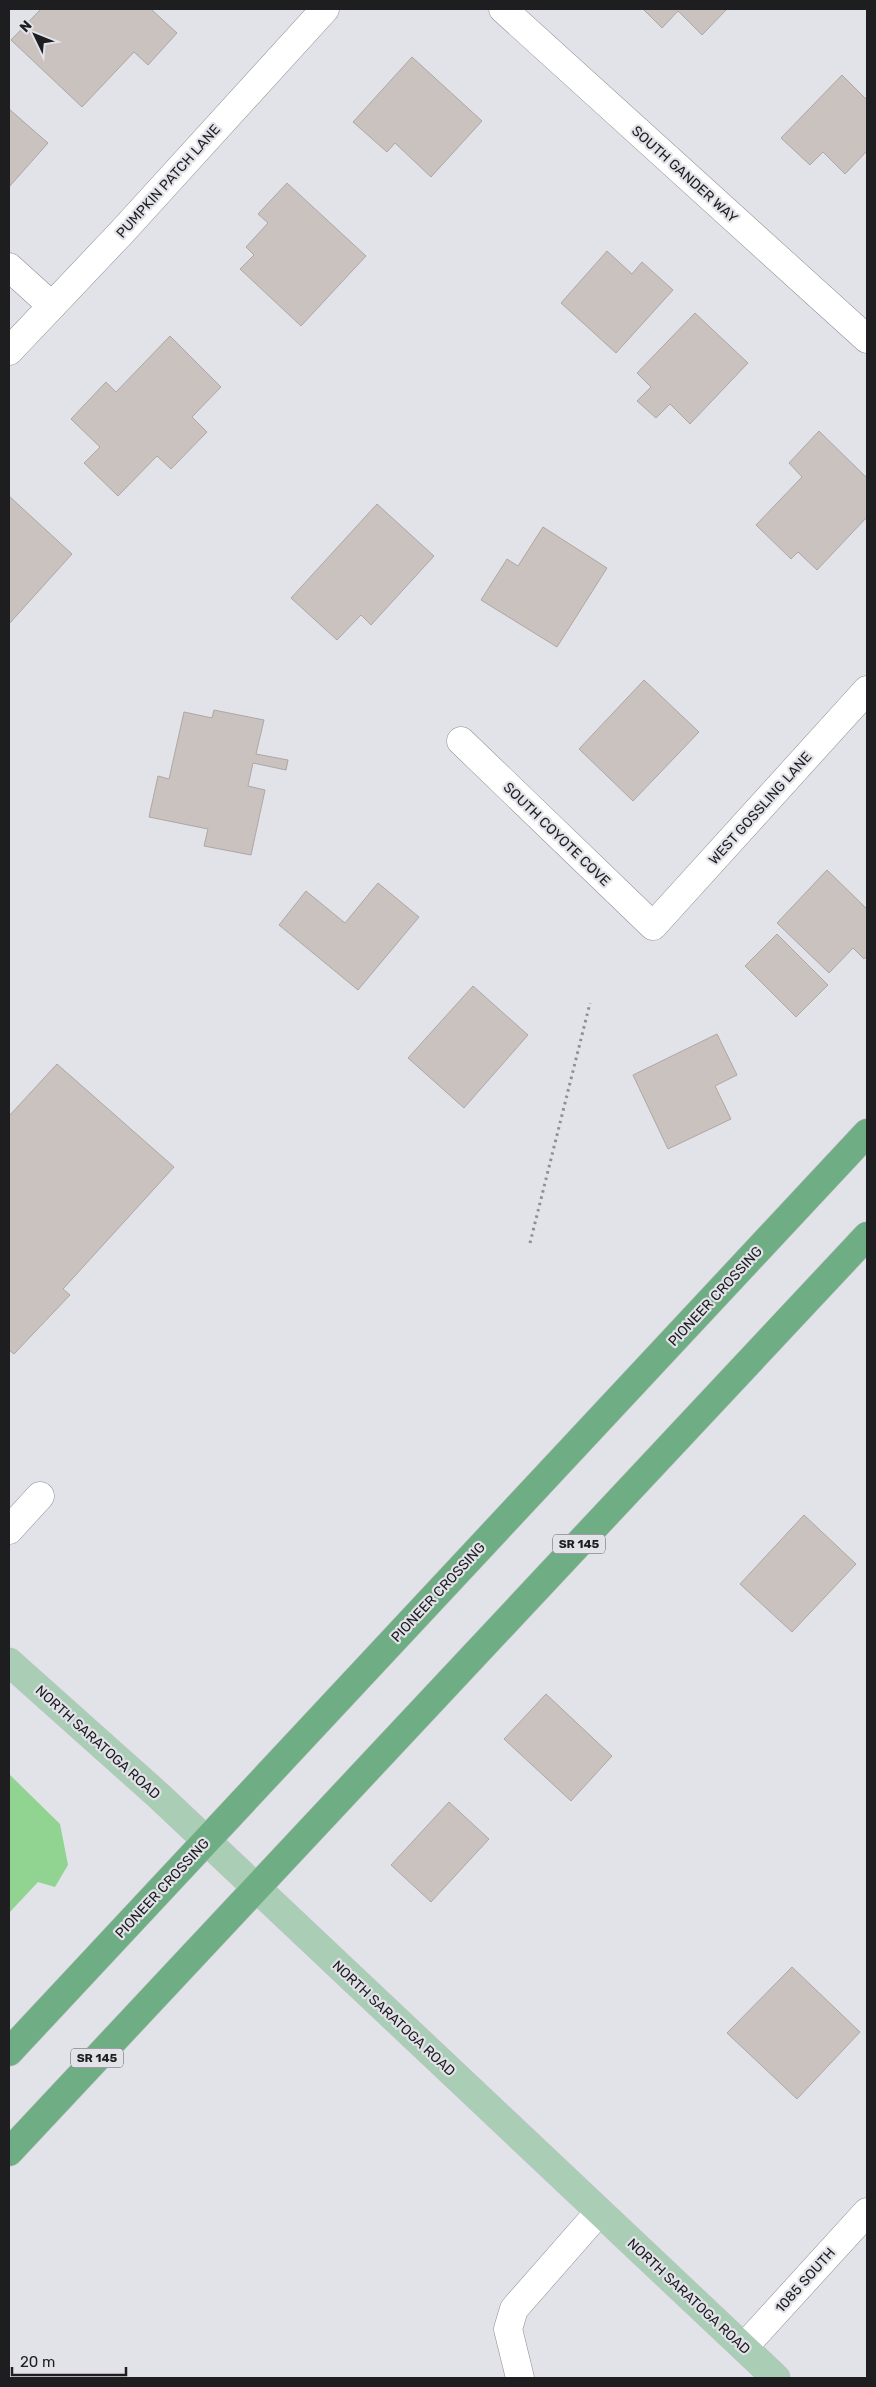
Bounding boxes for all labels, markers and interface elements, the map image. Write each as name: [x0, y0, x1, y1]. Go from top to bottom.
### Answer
north arrow: [10, 10, 60, 60]
text: N: [16, 17, 36, 36]
street label: PUMPKIN PATCH LANE: [113, 121, 224, 242]
street label: SOUTH GANDER WAY: [628, 122, 741, 226]
street label: WEST GOSSLING LANE: [705, 748, 815, 868]
street label: SOUTH COYOTE COVE: [500, 779, 614, 890]
street label: PIONEER CROSSING: [665, 1243, 766, 1350]
road number: SR 145: [553, 1535, 605, 1554]
street label: PIONEER CROSSING: [388, 1539, 489, 1646]
street label: NORTH SARATOGA ROAD: [32, 1682, 164, 1803]
street label: PIONEER CROSSING: [112, 1835, 213, 1942]
street label: NORTH SARATOGA ROAD: [329, 1957, 459, 2080]
road number: SR 145: [71, 2048, 123, 2068]
street label: NORTH SARATOGA ROAD: [624, 2235, 754, 2358]
street label: 1085 SOUTH: [772, 2244, 839, 2316]
scale bar: [12, 2344, 126, 2376]
text: 20 m: [20, 2353, 55, 2371]

